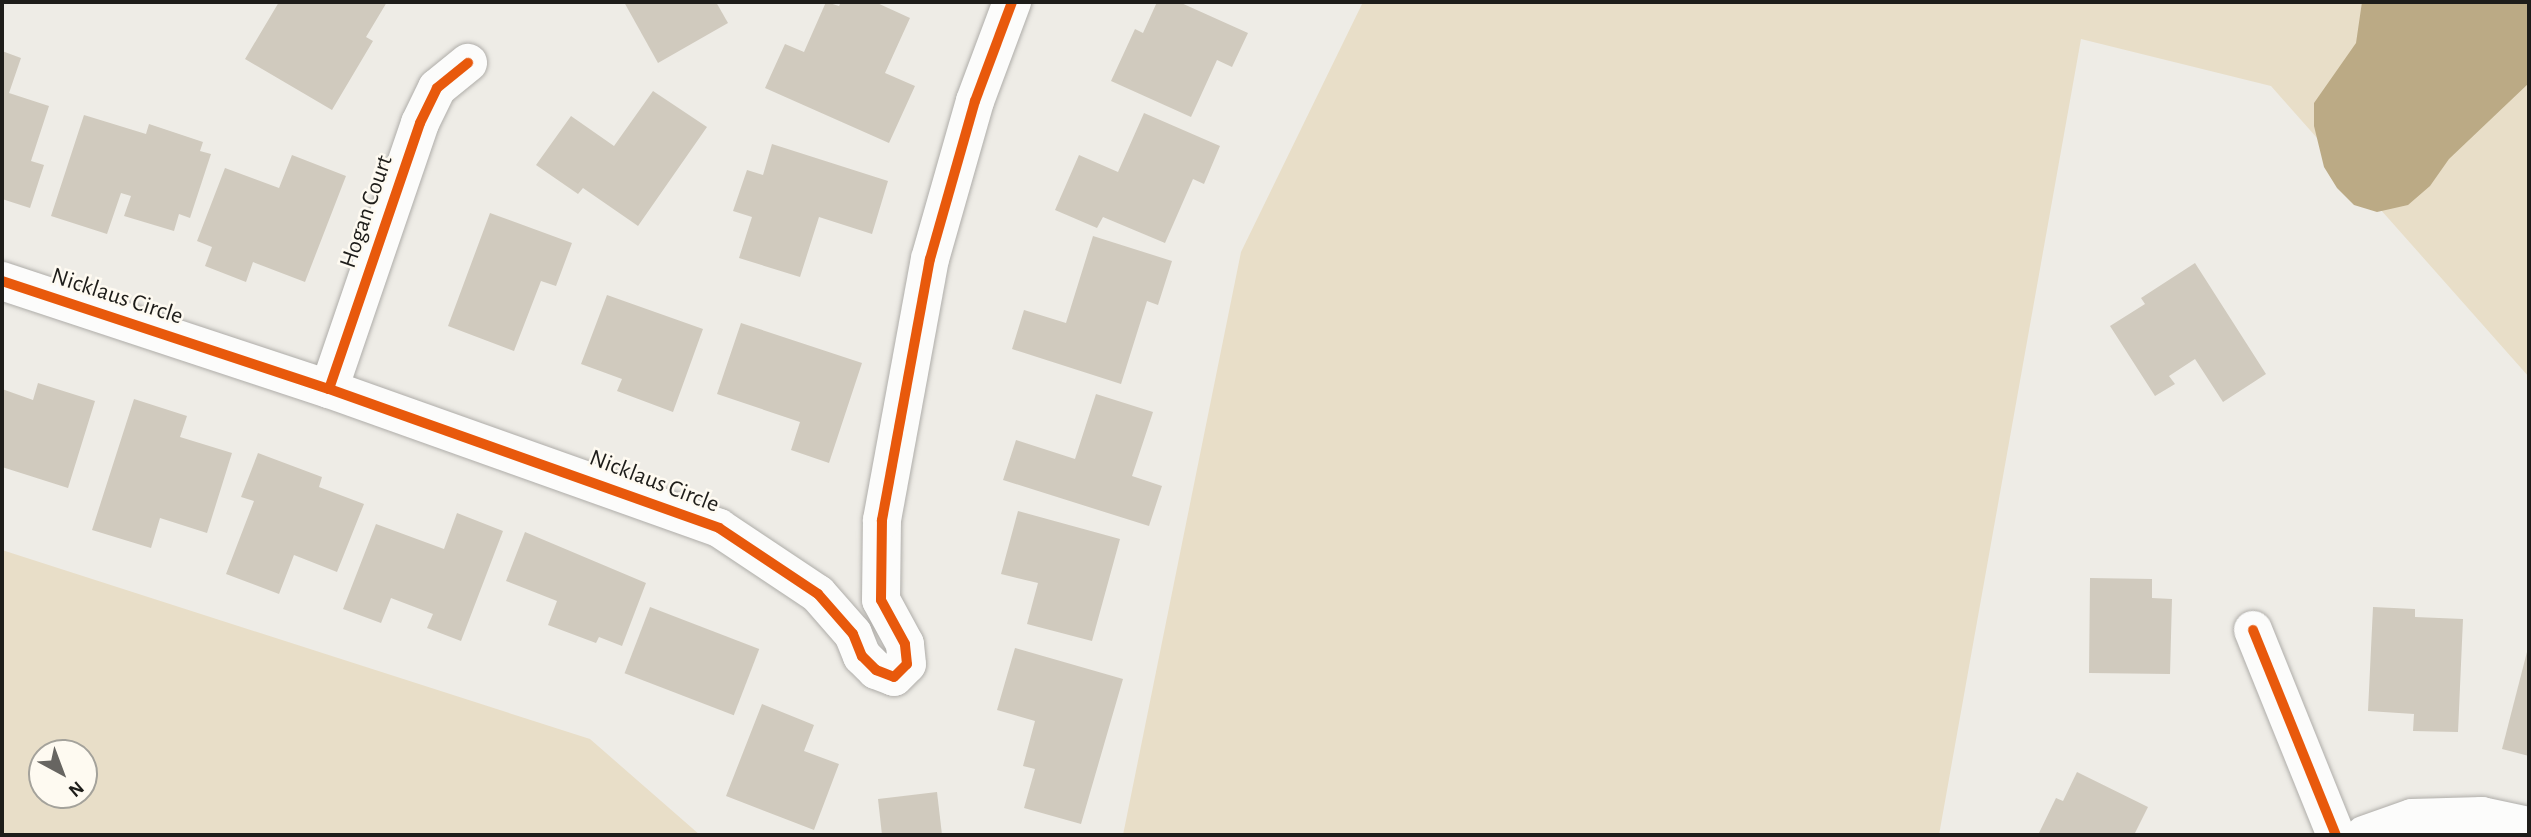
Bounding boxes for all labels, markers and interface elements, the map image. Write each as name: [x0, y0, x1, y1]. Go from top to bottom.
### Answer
street label: Hogan Court: [334, 152, 400, 272]
street label: Nicklaus Circle: [48, 262, 186, 332]
street label: Nicklaus Circle: [585, 444, 723, 520]
north arrow: [28, 739, 98, 809]
text: N: [65, 777, 87, 800]

